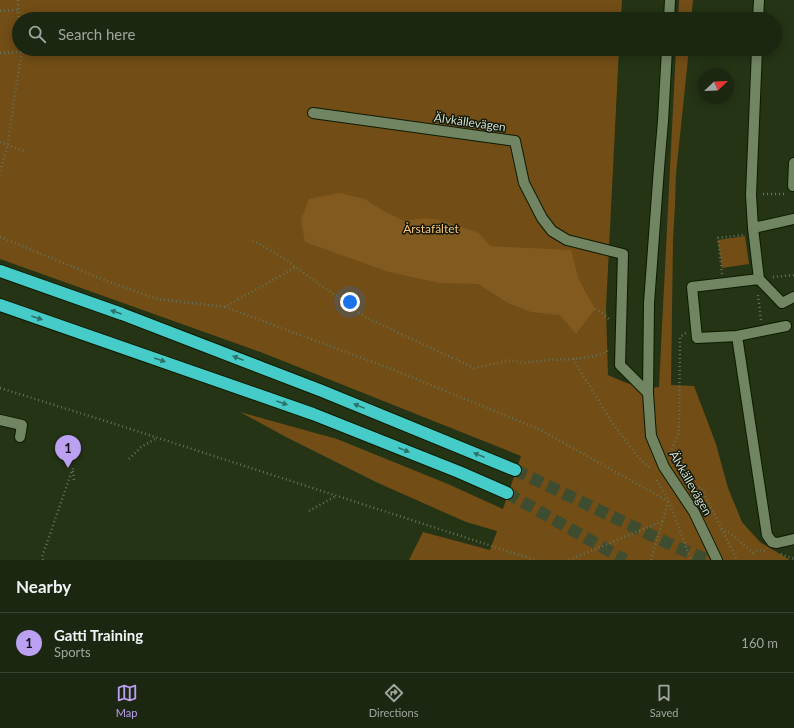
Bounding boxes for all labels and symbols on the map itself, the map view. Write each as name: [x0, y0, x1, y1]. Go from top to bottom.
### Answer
north arrow: [698, 68, 734, 104]
street label: Älvkällevägen: [433, 110, 507, 134]
park label: Årstafältet: [403, 221, 460, 236]
your location: [340, 292, 360, 312]
one-way arrow: [110, 308, 122, 314]
one-way arrow: [31, 315, 43, 321]
one-way arrow: [231, 355, 243, 361]
one-way arrow: [154, 358, 166, 364]
one-way arrow: [277, 400, 289, 406]
one-way arrow: [353, 403, 364, 409]
pin: 1: [55, 435, 81, 468]
one-way arrow: [398, 447, 410, 453]
street label: Älvkällevägen: [666, 448, 716, 518]
one-way arrow: [473, 451, 485, 457]

